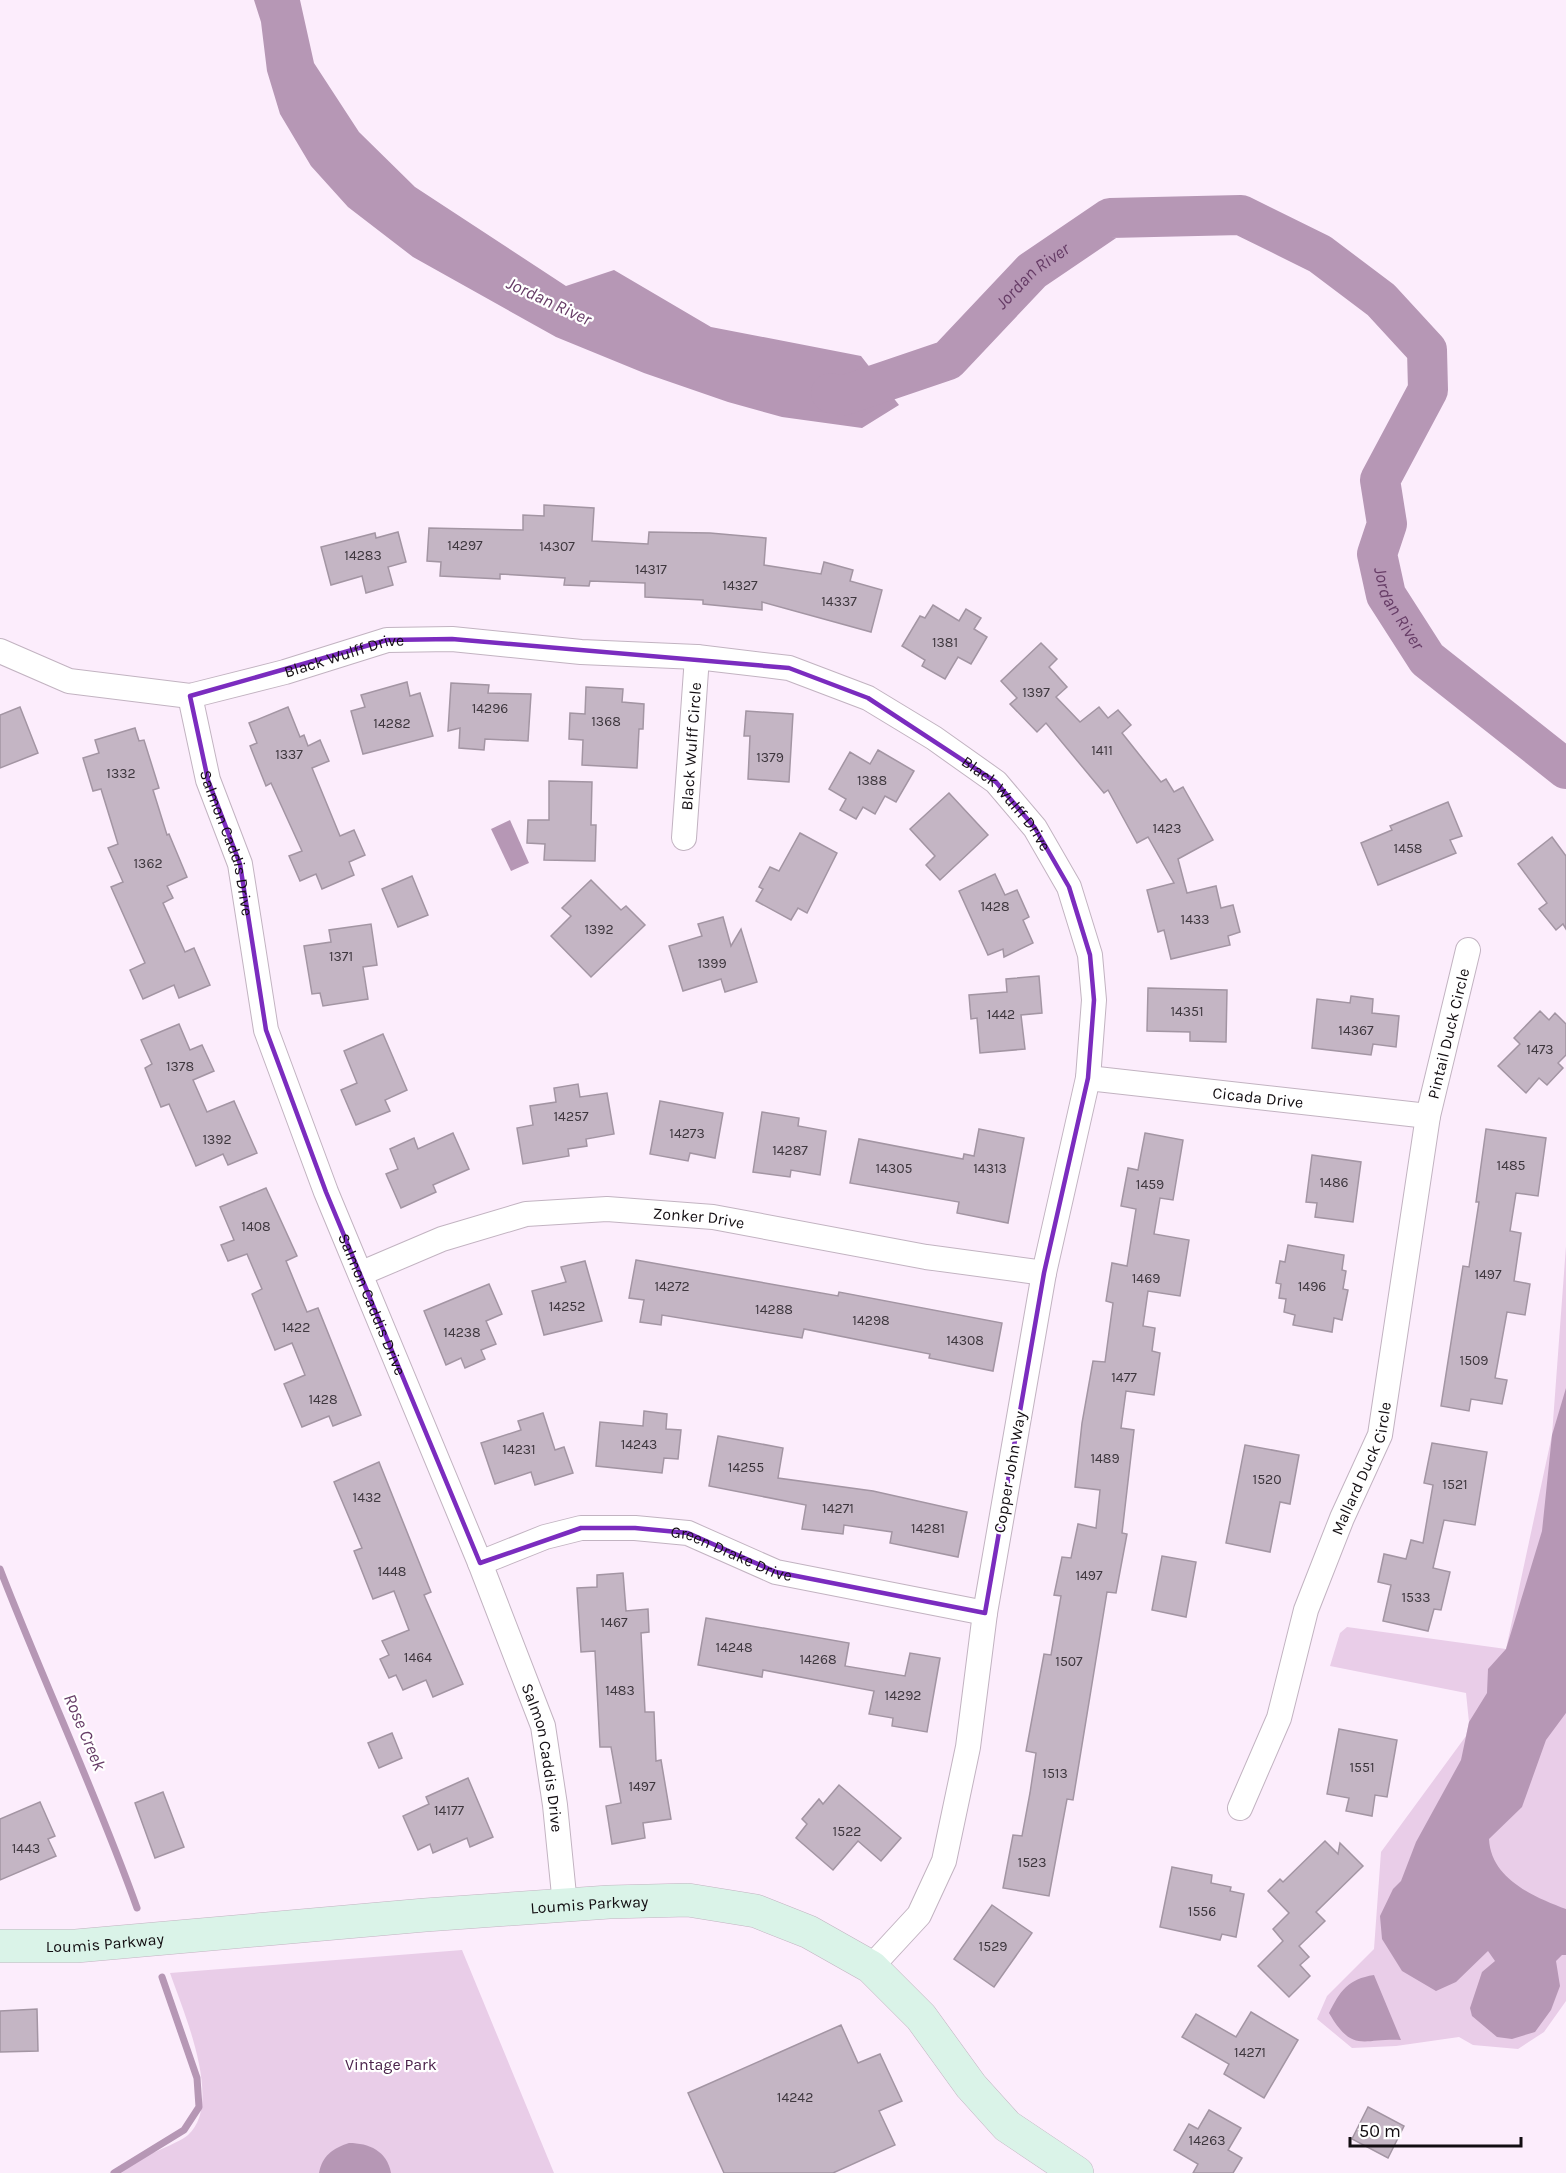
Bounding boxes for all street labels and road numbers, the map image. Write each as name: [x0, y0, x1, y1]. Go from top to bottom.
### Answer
street label: Black Wulff Drive: [282, 631, 404, 682]
street label: Black Wulff Circle: [677, 681, 705, 811]
street label: Black Wulff Drive: [958, 752, 1055, 854]
street label: Salmon Caddis Drive: [196, 768, 257, 917]
street label: Pintail Duck Circle: [1423, 966, 1473, 1101]
street label: Cicada Drive: [1212, 1083, 1304, 1112]
street label: Zonker Drive: [652, 1204, 746, 1233]
street label: Salmon Caddis Drive: [334, 1230, 410, 1378]
street label: Mallard Duck Circle: [1327, 1401, 1395, 1538]
street label: Copper John Way: [989, 1409, 1030, 1535]
street label: Green Drake Drive: [670, 1522, 794, 1585]
street label: Salmon Caddis Drive: [517, 1681, 567, 1833]
street label: Loumis Parkway: [530, 1892, 649, 1918]
street label: Loumis Parkway: [46, 1929, 165, 1956]

